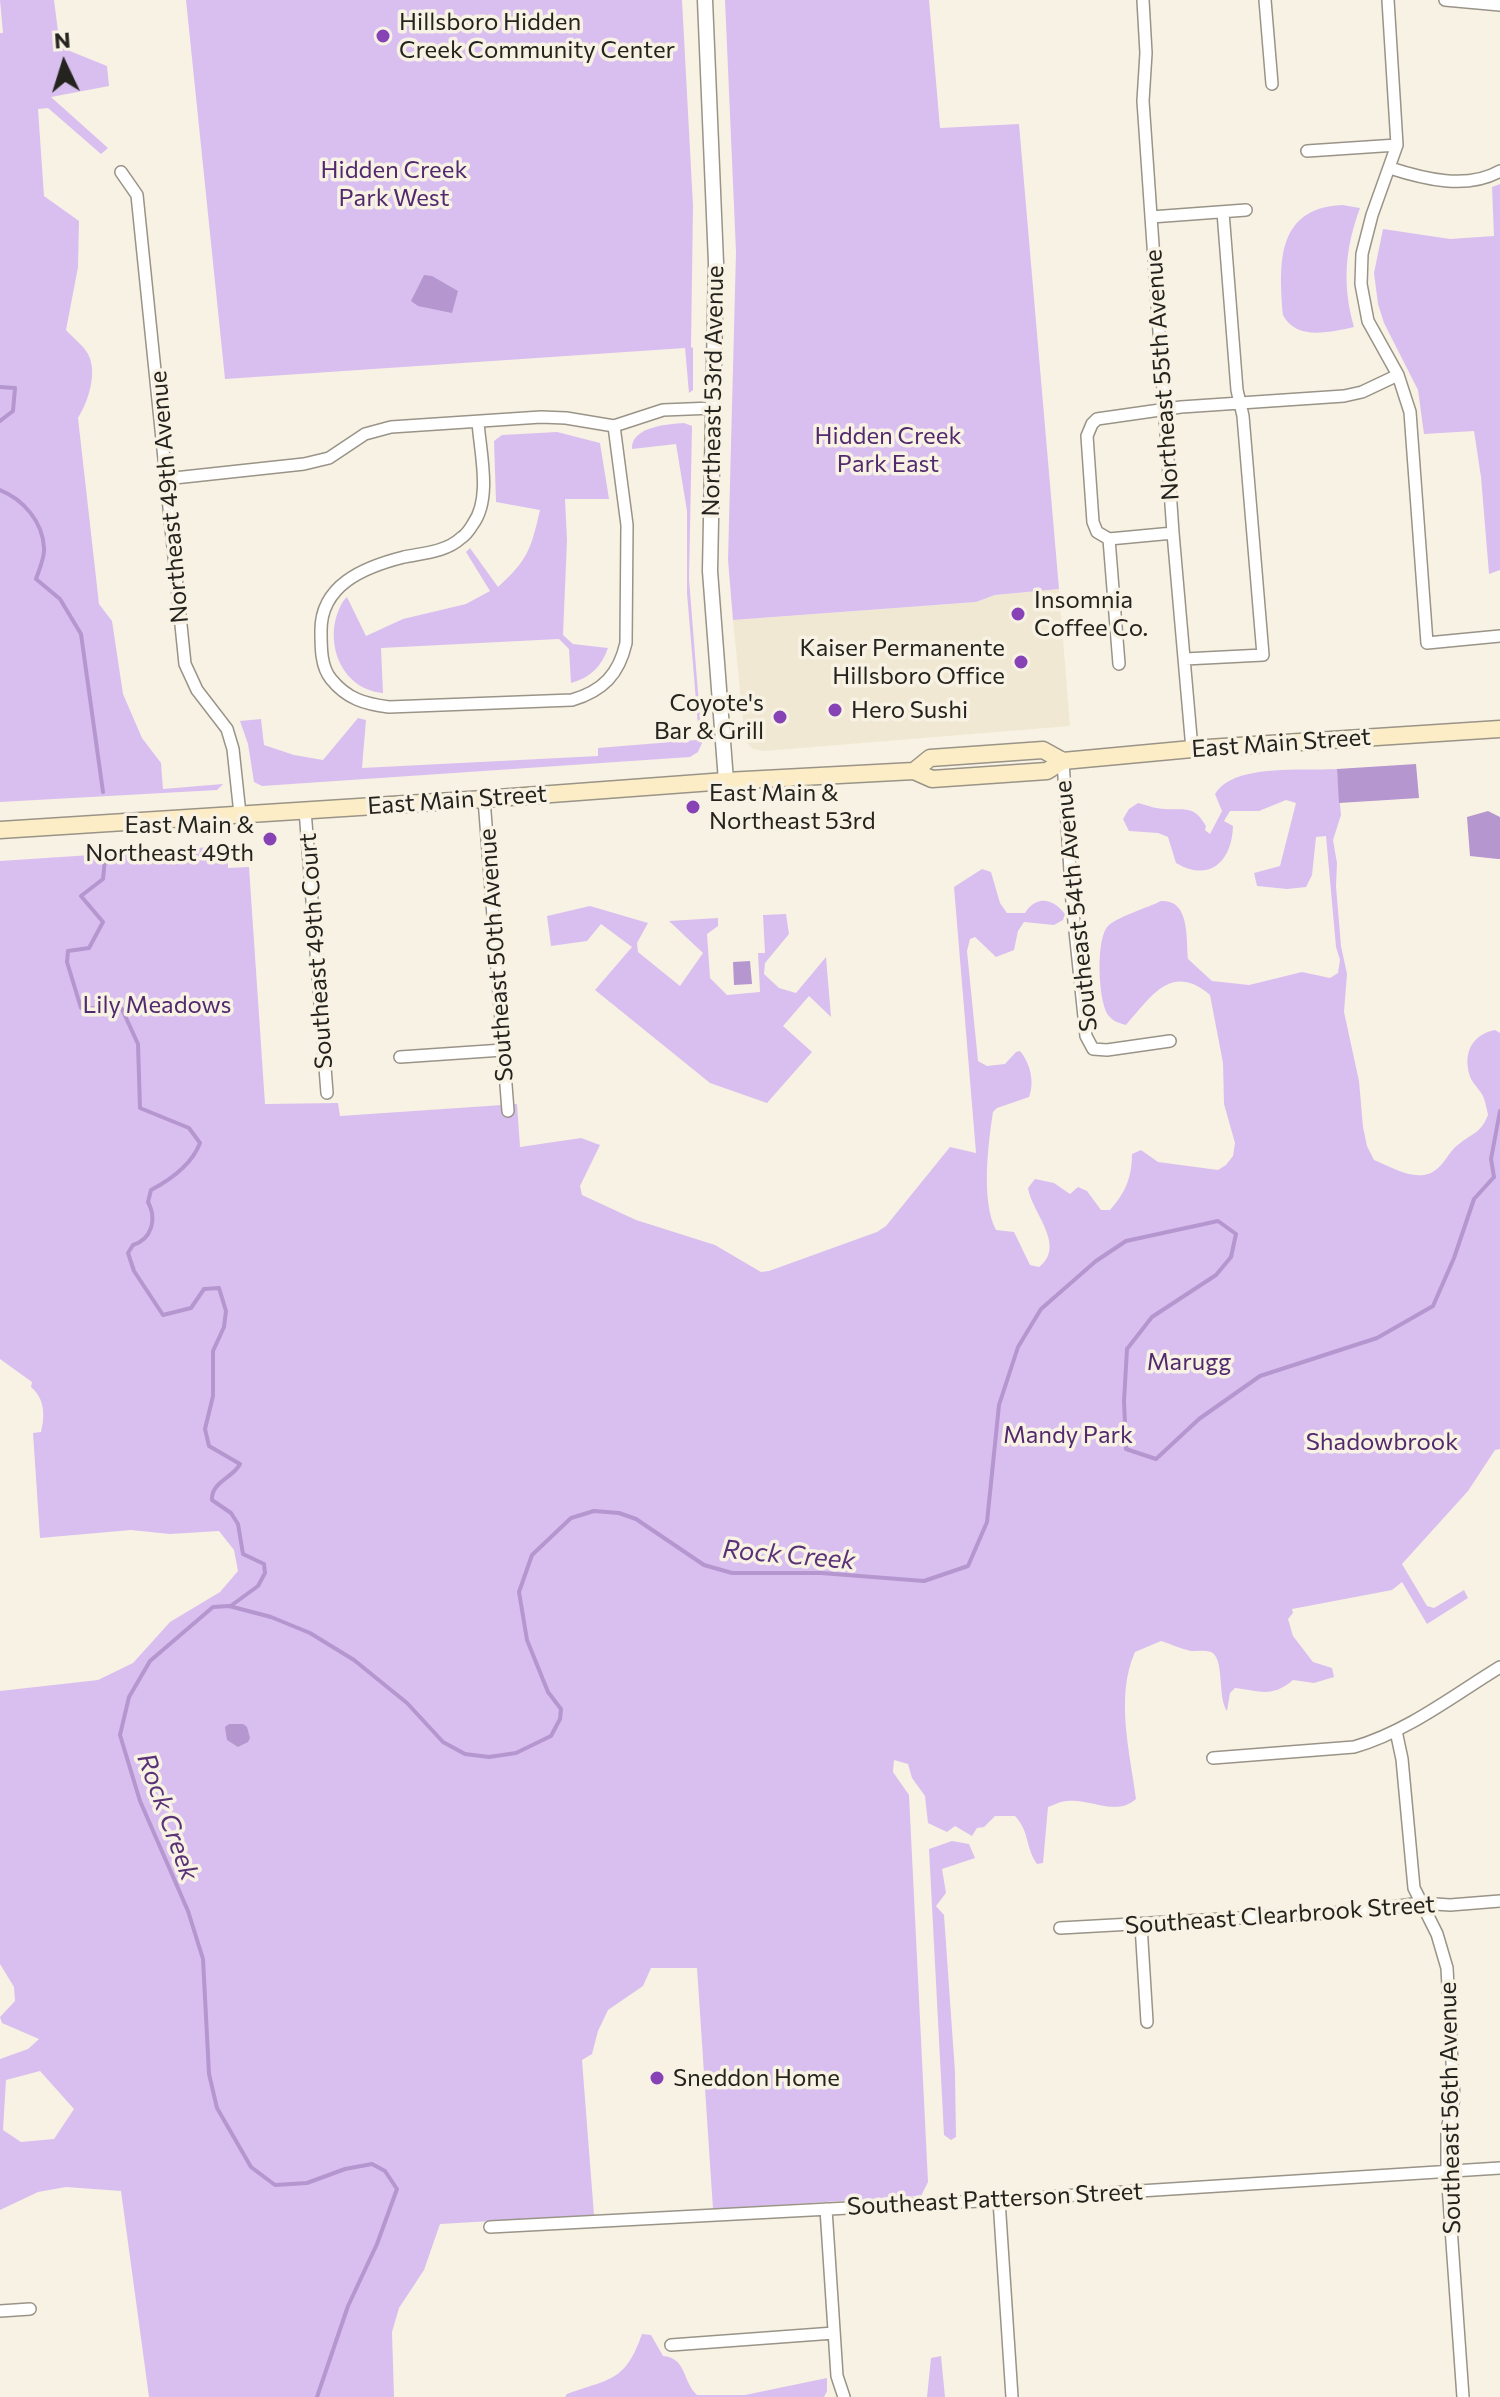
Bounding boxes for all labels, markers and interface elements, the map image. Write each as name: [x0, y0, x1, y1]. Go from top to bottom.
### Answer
place label: Hillsboro Hidden Creek Community Center: [399, 8, 675, 64]
north arrow: [24, 24, 104, 104]
text: N: [53, 26, 71, 54]
marker: Hillsboro Hidden Creek Community Center: [374, 27, 392, 45]
park label: Hidden Creek Park West: [321, 156, 467, 212]
street label: Northeast 55th Avenue: [1139, 248, 1185, 502]
street label: Northeast 53rd Avenue: [696, 265, 730, 517]
street label: Northeast 49th Avenue: [144, 370, 194, 624]
park label: Hidden Creek Park East: [815, 422, 961, 478]
place label: Insomnia Coffee Co.: [1034, 586, 1148, 642]
marker: Insomnia Coffee Co.: [1009, 605, 1027, 623]
place label: Kaiser Permanente Hillsboro Office: [800, 634, 1005, 690]
marker: Kaiser Permanente Hillsboro Office: [1012, 653, 1030, 671]
place label: Coyote's Bar & Grill: [654, 689, 764, 745]
place label: Hero Sushi: [851, 696, 968, 724]
marker: Hero Sushi: [826, 701, 844, 719]
marker: Coyote's Bar & Grill: [771, 708, 789, 726]
street label: East Main Street: [1190, 722, 1372, 764]
street label: East Main Street: [366, 779, 548, 821]
place label: East Main & Northeast 53rd: [709, 779, 876, 835]
street label: Southeast 54th Avenue: [1048, 779, 1104, 1033]
marker: East Main & Northeast 53rd: [684, 798, 702, 816]
place label: East Main & Northeast 49th: [85, 811, 254, 867]
street label: Southeast 50th Avenue: [473, 828, 519, 1082]
marker: East Main & Northeast 49th: [261, 830, 279, 848]
street label: Southeast 49th Court: [293, 832, 339, 1070]
park label: Lily Meadows: [83, 991, 231, 1019]
park label: Marugg: [1147, 1348, 1231, 1376]
park label: Mandy Park: [1003, 1421, 1133, 1449]
park label: Shadowbrook: [1306, 1428, 1458, 1456]
water label: Rock Creek: [721, 1534, 857, 1576]
water label: Rock Creek: [131, 1749, 205, 1885]
street label: Southeast Clearbrook Street: [1124, 1890, 1436, 1940]
street label: Southeast 56th Avenue: [1433, 1982, 1467, 2234]
place label: Sneddon Home: [673, 2064, 840, 2092]
marker: Sneddon Home: [648, 2069, 666, 2087]
street label: Southeast Patterson Street: [846, 2177, 1144, 2221]

